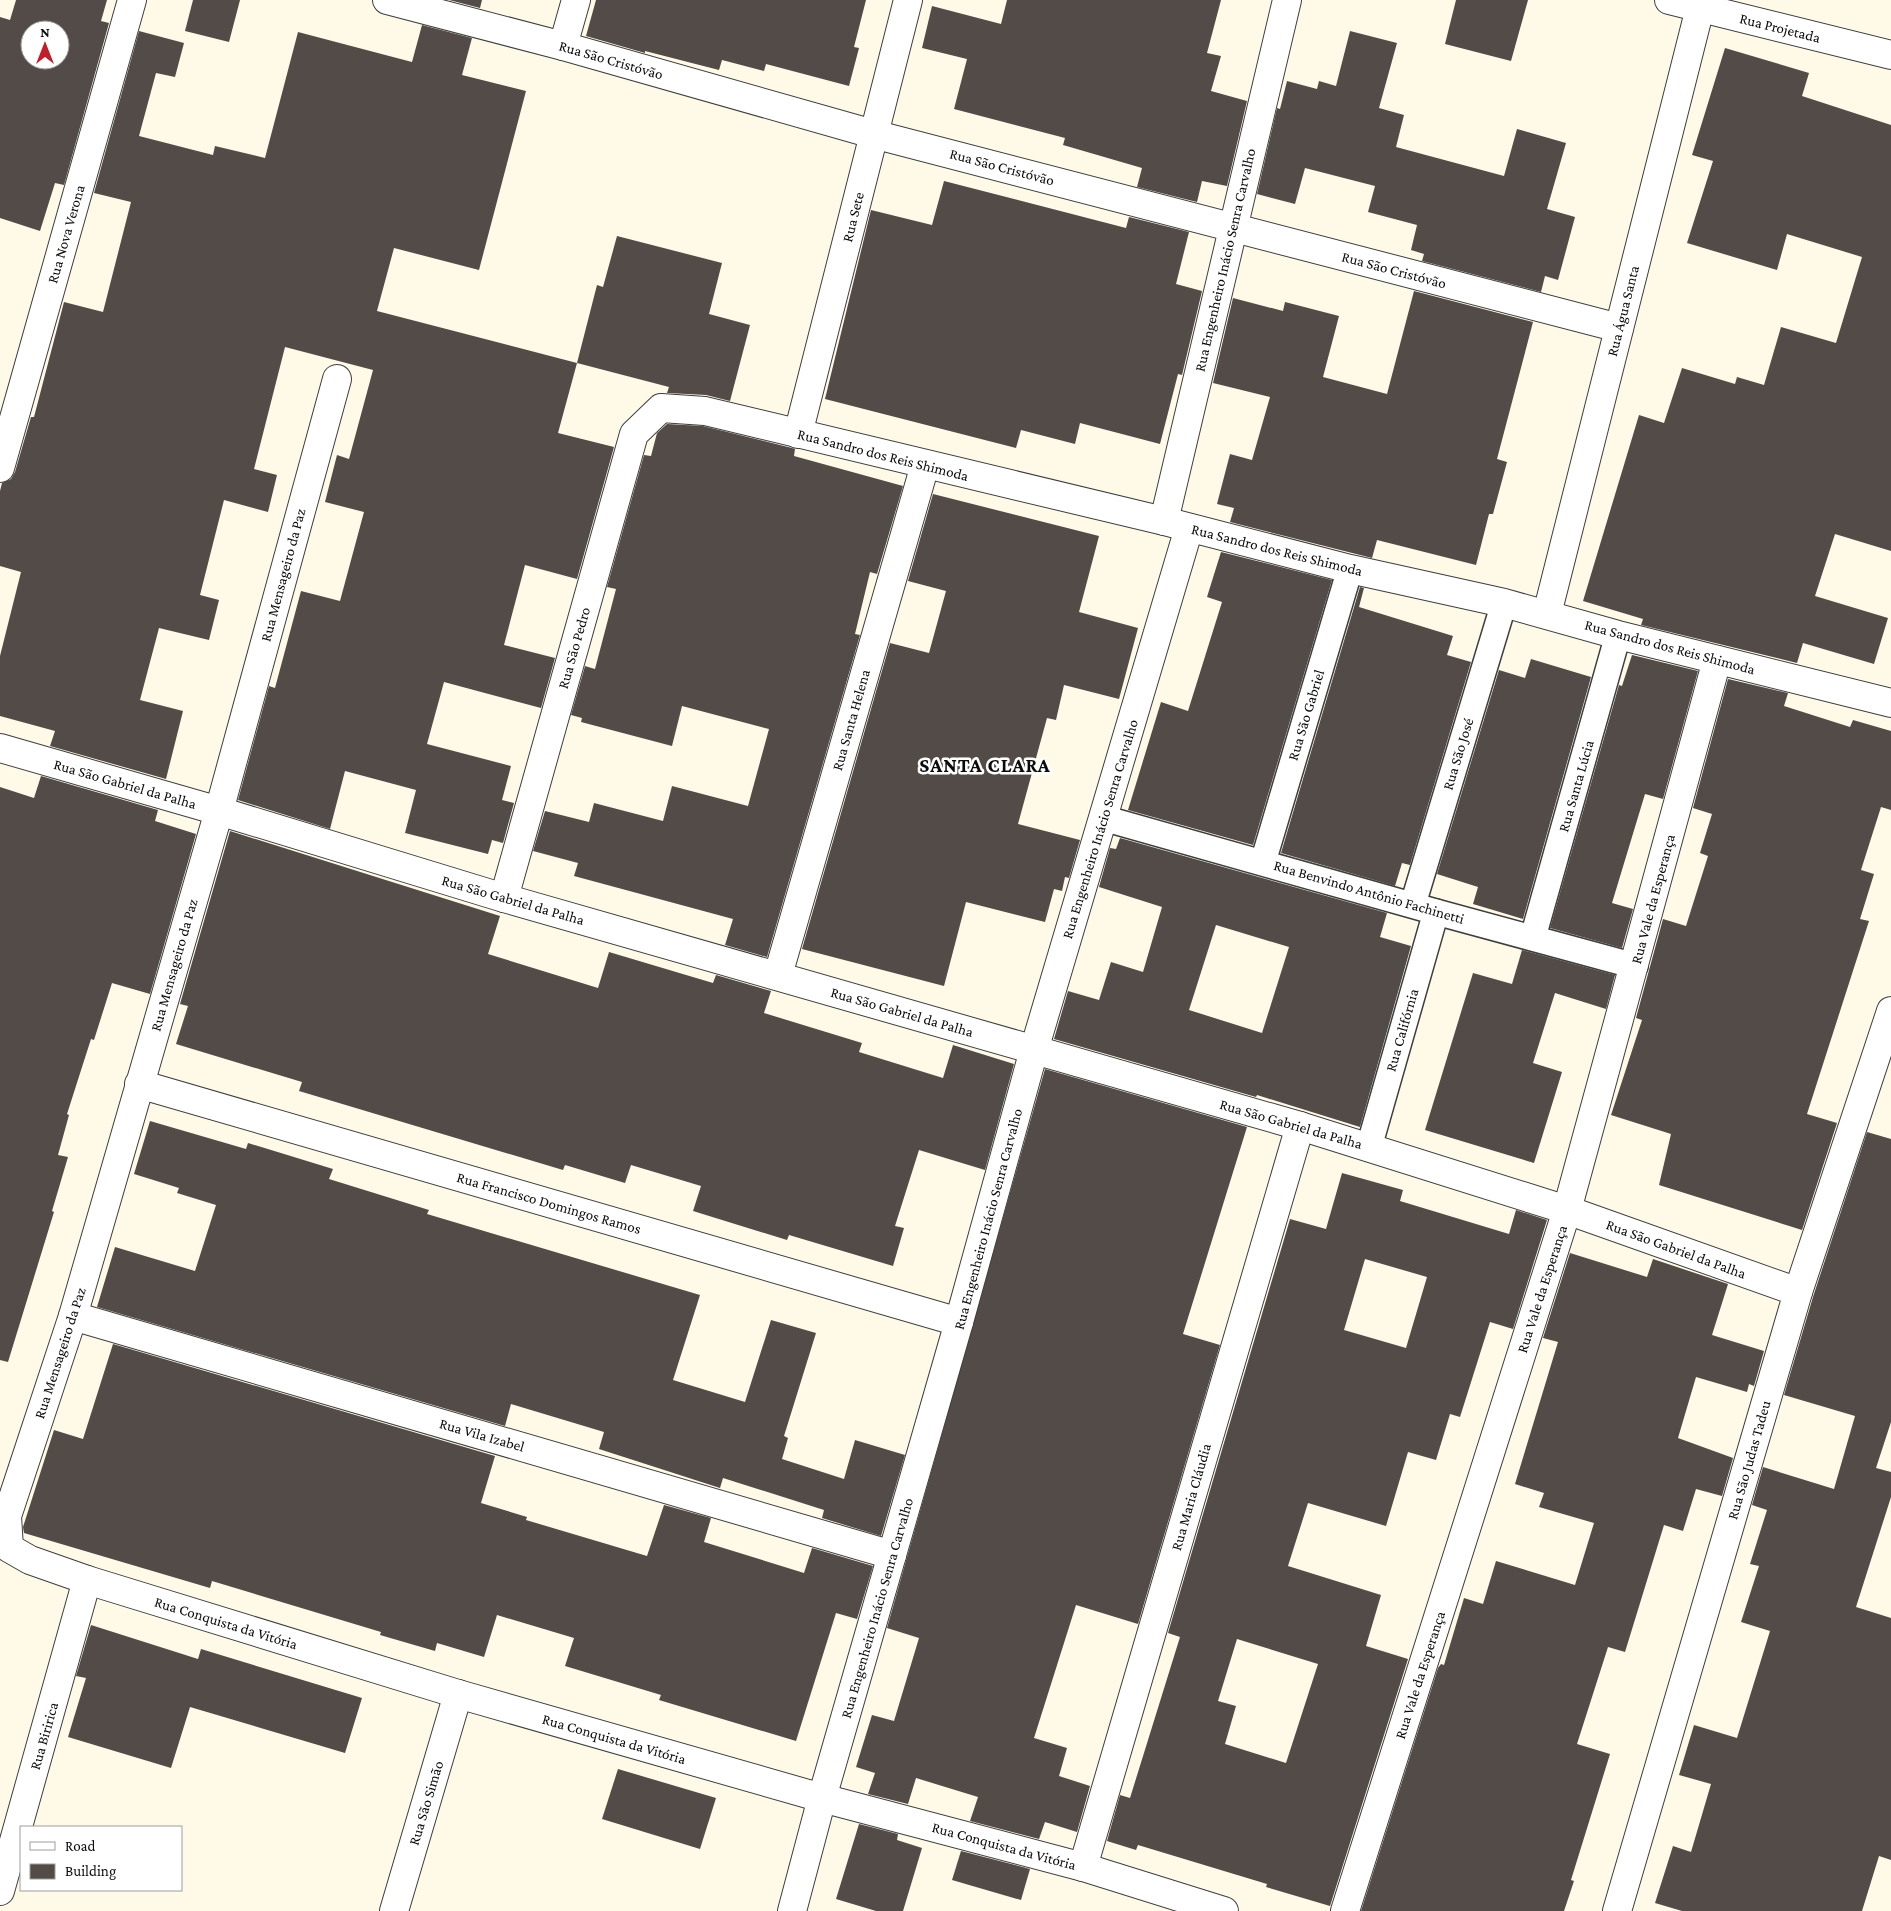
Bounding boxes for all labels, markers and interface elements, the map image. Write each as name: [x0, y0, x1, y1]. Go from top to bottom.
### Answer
street label: Rua Projetada: [1738, 10, 1822, 47]
north arrow: [20, 20, 70, 70]
text: N: [40, 24, 50, 40]
street label: Rua São Cristóvão: [557, 37, 665, 83]
street label: Rua São Cristóvão: [948, 145, 1056, 189]
street label: Rua Engenheiro Inácio Senra Carvalho: [1192, 147, 1259, 373]
street label: Rua Nova Verona: [44, 183, 88, 285]
street label: Rua Sete: [839, 190, 867, 244]
street label: Rua São Cristóvão: [1340, 248, 1448, 292]
street label: Rua Água Santa: [1604, 264, 1643, 358]
street label: Rua Sandro dos Reis Shimoda: [796, 426, 970, 484]
street label: Rua Mensageiro da Paz: [258, 507, 309, 643]
street label: Rua Sandro dos Reis Shimoda: [1190, 521, 1364, 579]
street label: Rua São Pedro: [555, 605, 593, 691]
street label: Rua Sandro dos Reis Shimoda: [1583, 617, 1757, 677]
street label: Rua Santa Helena: [829, 668, 873, 772]
street label: Rua São Gabriel: [1285, 668, 1327, 762]
street label: Rua São José: [1439, 716, 1478, 792]
street label: Rua Engenheiro Inácio Senra Carvalho: [1059, 717, 1142, 941]
street label: Rua Santa Lúcia: [1555, 738, 1597, 834]
district label: SANTA CLARA: [919, 754, 1051, 776]
street label: Rua São Gabriel da Palha: [52, 756, 198, 812]
street label: Rua Vale da Esperança: [1628, 832, 1679, 966]
street label: Rua Benvindo Antônio Fachinetti: [1272, 857, 1466, 927]
street label: Rua São Gabriel da Palha: [440, 872, 586, 928]
street label: Rua Mensageiro da Paz: [147, 897, 202, 1033]
street label: Rua São Gabriel da Palha: [829, 984, 975, 1040]
street label: Rua Califórnia: [1383, 987, 1421, 1073]
street label: Rua São Gabriel da Palha: [1218, 1096, 1364, 1152]
street label: Rua Engenheiro Inácio Senra Carvalho: [951, 1107, 1026, 1332]
street label: Rua Francisco Domingos Ramos: [455, 1169, 643, 1238]
street label: Rua São Gabriel da Palha: [1604, 1216, 1748, 1282]
street label: Rua Vale da Esperança: [1514, 1223, 1571, 1355]
street label: Rua Mensageiro da Paz: [31, 1285, 90, 1421]
street label: Rua São Judas Tadeu: [1724, 1399, 1775, 1522]
street label: Rua Vila Izabel: [438, 1415, 526, 1455]
street label: Rua Maria Cláudia: [1168, 1442, 1214, 1552]
street label: Rua Engenheiro Inácio Senra Carvalho: [838, 1496, 917, 1720]
street label: Rua Conquista da Vitória: [152, 1594, 299, 1653]
street label: Rua Vale da Esperança: [1392, 1609, 1449, 1741]
street label: Rua Biririca: [27, 1700, 61, 1772]
street label: Rua Conquista da Vitória: [540, 1711, 688, 1768]
street label: Rua São Simão: [406, 1759, 446, 1847]
street label: Rua Conquista da Vitória: [930, 1819, 1078, 1874]
legend: [20, 1826, 182, 1891]
text: Road: [65, 1838, 96, 1854]
text: Building: [65, 1863, 116, 1880]

